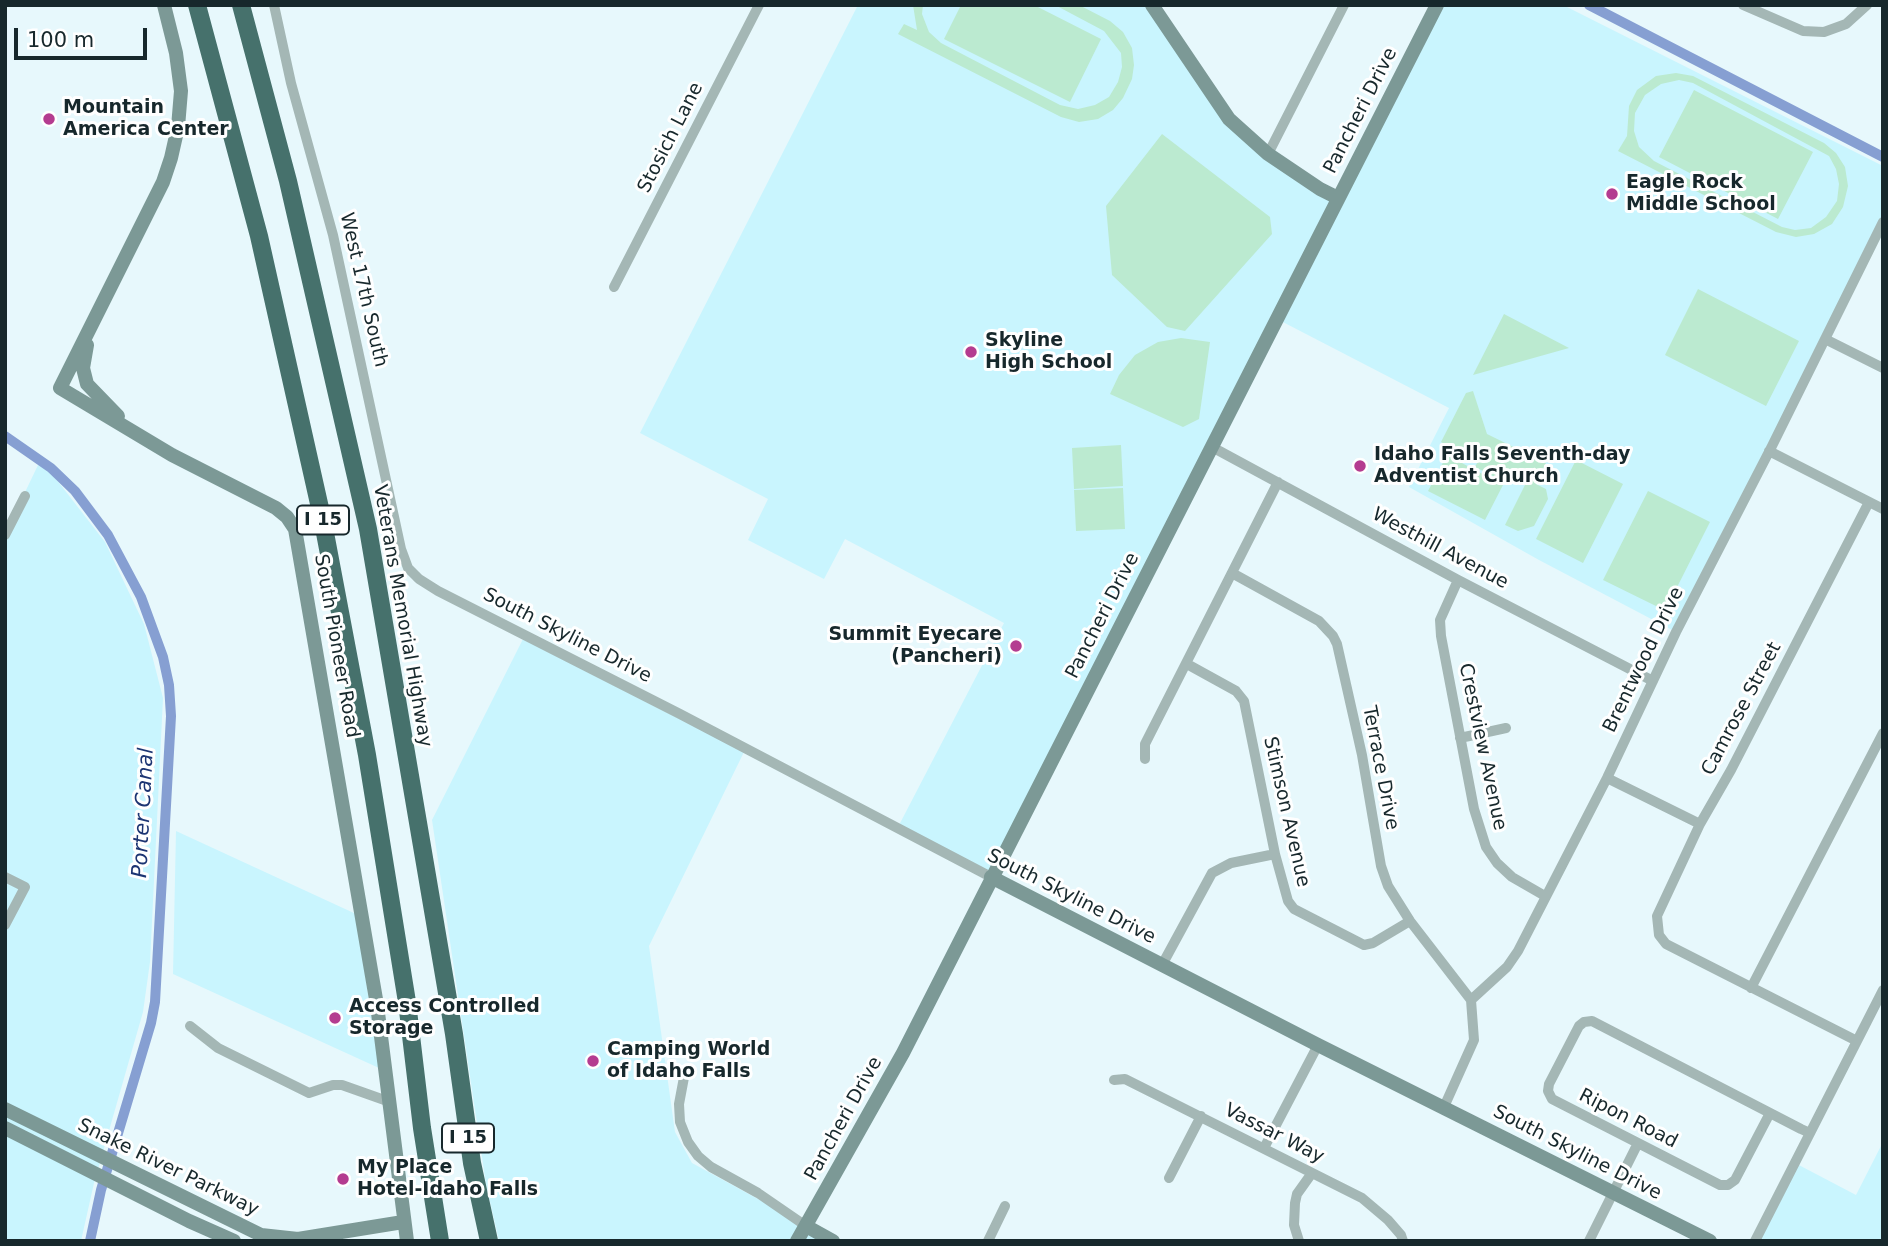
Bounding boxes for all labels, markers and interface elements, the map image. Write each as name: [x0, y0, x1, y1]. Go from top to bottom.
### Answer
scale bar: [18, 14, 150, 58]
text: 100 m: [27, 28, 94, 52]
street label: Pancheri Drive: [1319, 44, 1403, 178]
street label: Stosich Lane: [633, 79, 709, 197]
place label: Mountain America Center: [63, 97, 229, 141]
marker: Mountain America Center: [41, 111, 57, 127]
place label: Eagle Rock Middle School: [1626, 172, 1776, 216]
marker: Eagle Rock Middle School: [1604, 186, 1620, 202]
street label: West 17th South: [334, 211, 392, 369]
place label: Skyline High School: [985, 330, 1112, 374]
marker: Skyline High School: [963, 344, 979, 360]
place label: Idaho Falls Seventh-day Adventist Church: [1374, 444, 1630, 488]
marker: Idaho Falls Seventh-day Adventist Church: [1352, 458, 1368, 474]
street label: Veterans Memorial Highway: [368, 483, 436, 749]
street label: Westhill Avenue: [1368, 503, 1512, 595]
road number: I 15: [297, 506, 349, 534]
street label: Pancheri Drive: [1061, 549, 1145, 683]
street label: South Pioneer Road: [309, 552, 363, 740]
street label: Brentwood Drive: [1599, 583, 1689, 737]
street label: South Skyline Drive: [479, 584, 655, 688]
place label: Summit Eyecare (Pancheri): [828, 624, 1002, 668]
marker: Summit Eyecare (Pancheri): [1008, 638, 1024, 654]
street label: Camrose Street: [1697, 638, 1787, 780]
street label: Crestview Avenue: [1453, 661, 1511, 833]
street label: Terrace Drive: [1357, 704, 1403, 832]
street label: Stimson Avenue: [1258, 735, 1314, 889]
water label: Porter Canal: [128, 747, 160, 879]
street label: South Skyline Drive: [983, 845, 1159, 949]
place label: Access Controlled Storage: [349, 996, 540, 1040]
marker: Access Controlled Storage: [327, 1010, 343, 1026]
place label: Camping World of Idaho Falls: [607, 1039, 770, 1083]
marker: Camping World of Idaho Falls: [585, 1053, 601, 1069]
street label: Pancheri Drive: [801, 1053, 887, 1185]
street label: Ripon Road: [1575, 1084, 1681, 1154]
street label: Vassar Way: [1220, 1099, 1328, 1169]
street label: South Skyline Drive: [1489, 1101, 1665, 1205]
street label: Snake River Parkway: [74, 1114, 262, 1222]
road number: I 15: [442, 1124, 494, 1153]
place label: My Place Hotel-Idaho Falls: [357, 1157, 538, 1201]
marker: My Place Hotel-Idaho Falls: [335, 1171, 351, 1187]

